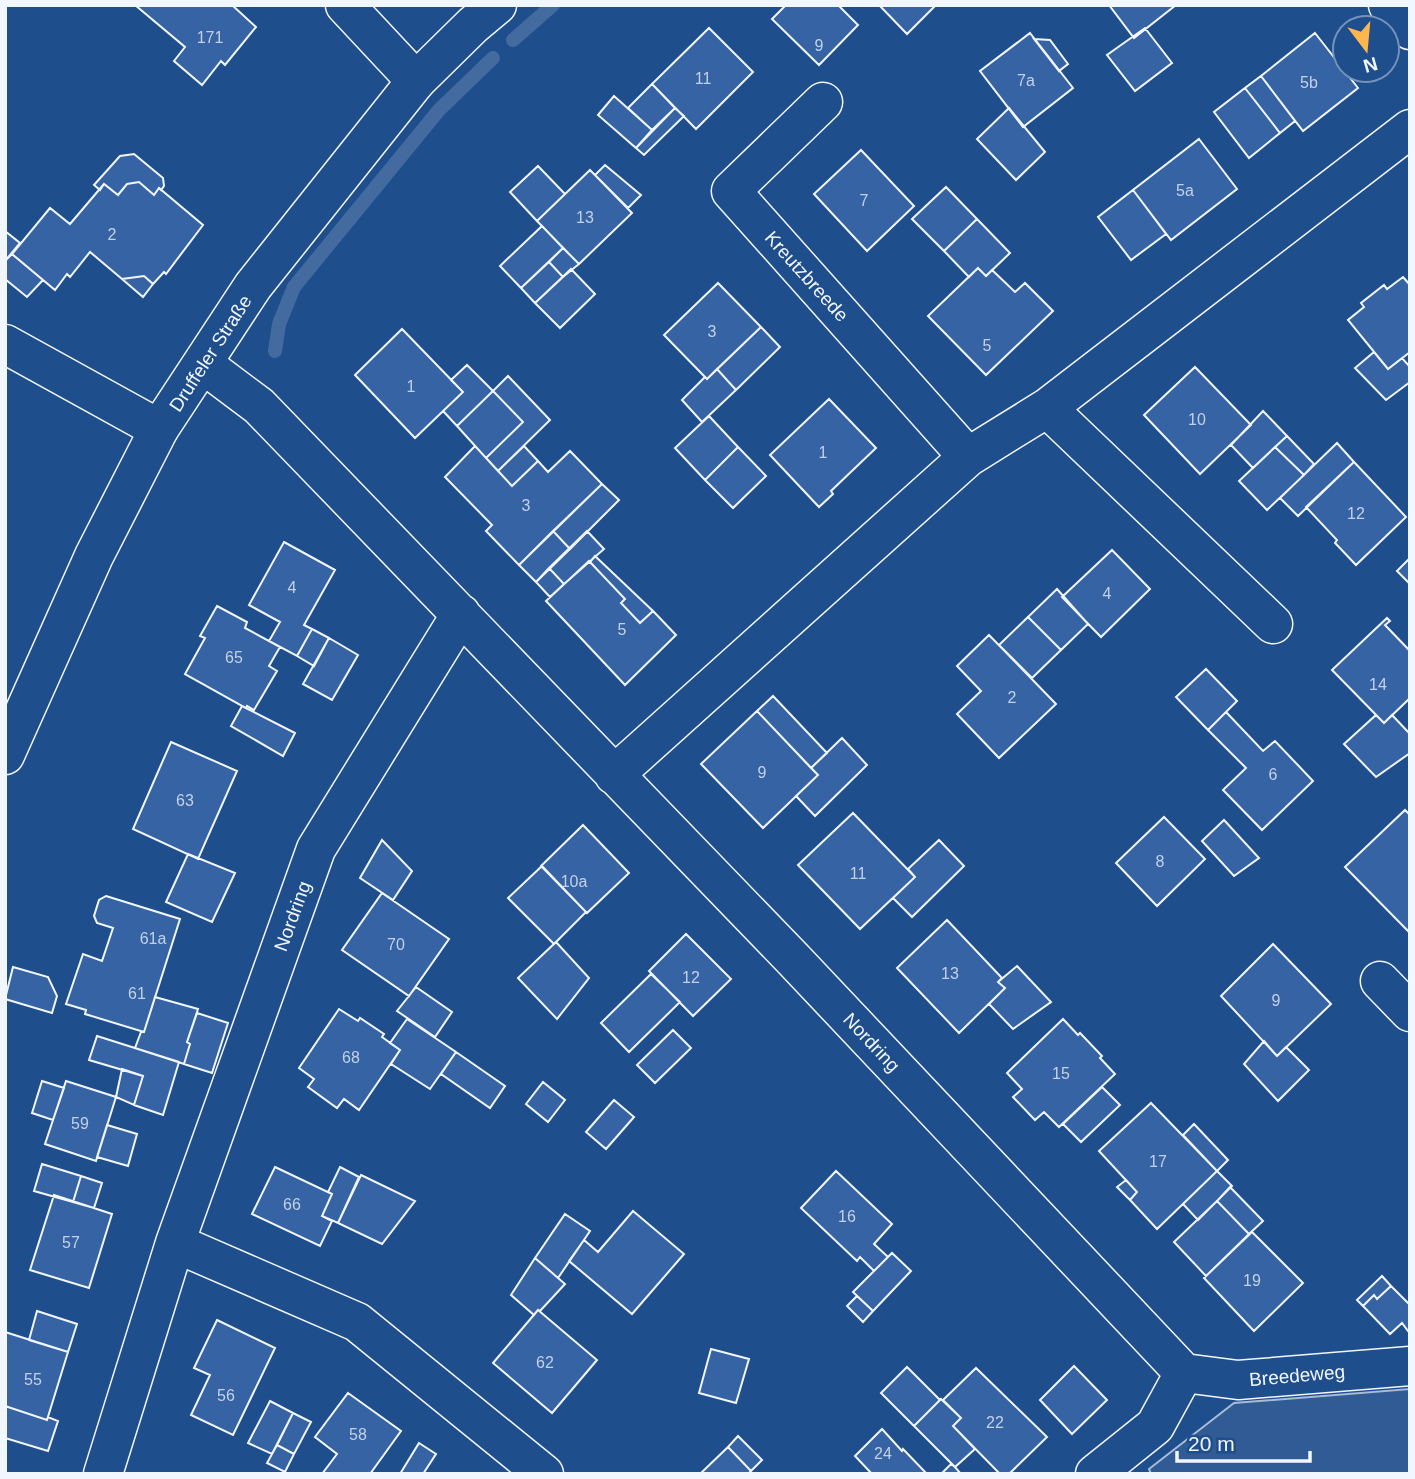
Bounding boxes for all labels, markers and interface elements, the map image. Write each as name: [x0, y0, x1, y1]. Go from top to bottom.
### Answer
north arrow: [1331, 14, 1401, 84]
house number: 171: [197, 29, 223, 46]
house number: 9: [815, 37, 824, 54]
text: N: [1361, 53, 1380, 77]
house number: 11: [695, 70, 711, 87]
house number: 7a: [1017, 72, 1035, 89]
house number: 5b: [1300, 74, 1318, 91]
house number: 5a: [1176, 182, 1194, 199]
house number: 7: [860, 192, 869, 209]
house number: 13: [576, 209, 594, 226]
house number: 2: [108, 226, 117, 243]
street label: Kreutzbreede: [761, 227, 853, 326]
street label: Druffeler Straße: [165, 291, 256, 416]
house number: 3: [708, 323, 717, 340]
house number: 5: [983, 337, 992, 354]
house number: 1: [407, 378, 416, 395]
house number: 10: [1188, 411, 1206, 428]
house number: 1: [819, 444, 828, 461]
house number: 3: [522, 497, 531, 514]
house number: 12: [1347, 505, 1365, 522]
house number: 4: [288, 579, 297, 596]
house number: 4: [1103, 585, 1112, 602]
house number: 5: [618, 621, 627, 638]
house number: 65: [225, 649, 243, 666]
house number: 14: [1369, 676, 1387, 693]
house number: 2: [1008, 689, 1017, 706]
house number: 9: [758, 764, 767, 781]
house number: 6: [1269, 766, 1278, 783]
house number: 63: [176, 792, 194, 809]
house number: 8: [1156, 853, 1165, 870]
house number: 11: [850, 865, 866, 882]
house number: 10a: [561, 873, 587, 890]
street label: Nordring: [270, 878, 315, 954]
house number: 61a: [140, 930, 166, 947]
house number: 70: [387, 936, 405, 953]
house number: 13: [941, 965, 959, 982]
house number: 12: [682, 969, 700, 986]
house number: 61: [128, 985, 146, 1002]
house number: 9: [1272, 992, 1281, 1009]
street label: Nordring: [839, 1009, 904, 1076]
house number: 68: [342, 1049, 360, 1066]
house number: 15: [1052, 1065, 1070, 1082]
house number: 59: [71, 1115, 89, 1132]
house number: 17: [1149, 1153, 1167, 1170]
house number: 66: [283, 1196, 301, 1213]
house number: 16: [838, 1208, 856, 1225]
house number: 57: [62, 1234, 80, 1251]
house number: 19: [1243, 1272, 1261, 1289]
house number: 62: [536, 1354, 554, 1371]
street label: Breedeweg: [1248, 1361, 1346, 1390]
house number: 55: [24, 1371, 42, 1388]
house number: 56: [217, 1387, 235, 1404]
house number: 22: [986, 1414, 1004, 1431]
scale bar: [1177, 1420, 1310, 1464]
house number: 58: [349, 1426, 367, 1443]
text: 20 m: [1188, 1432, 1235, 1455]
house number: 24: [874, 1445, 892, 1462]

